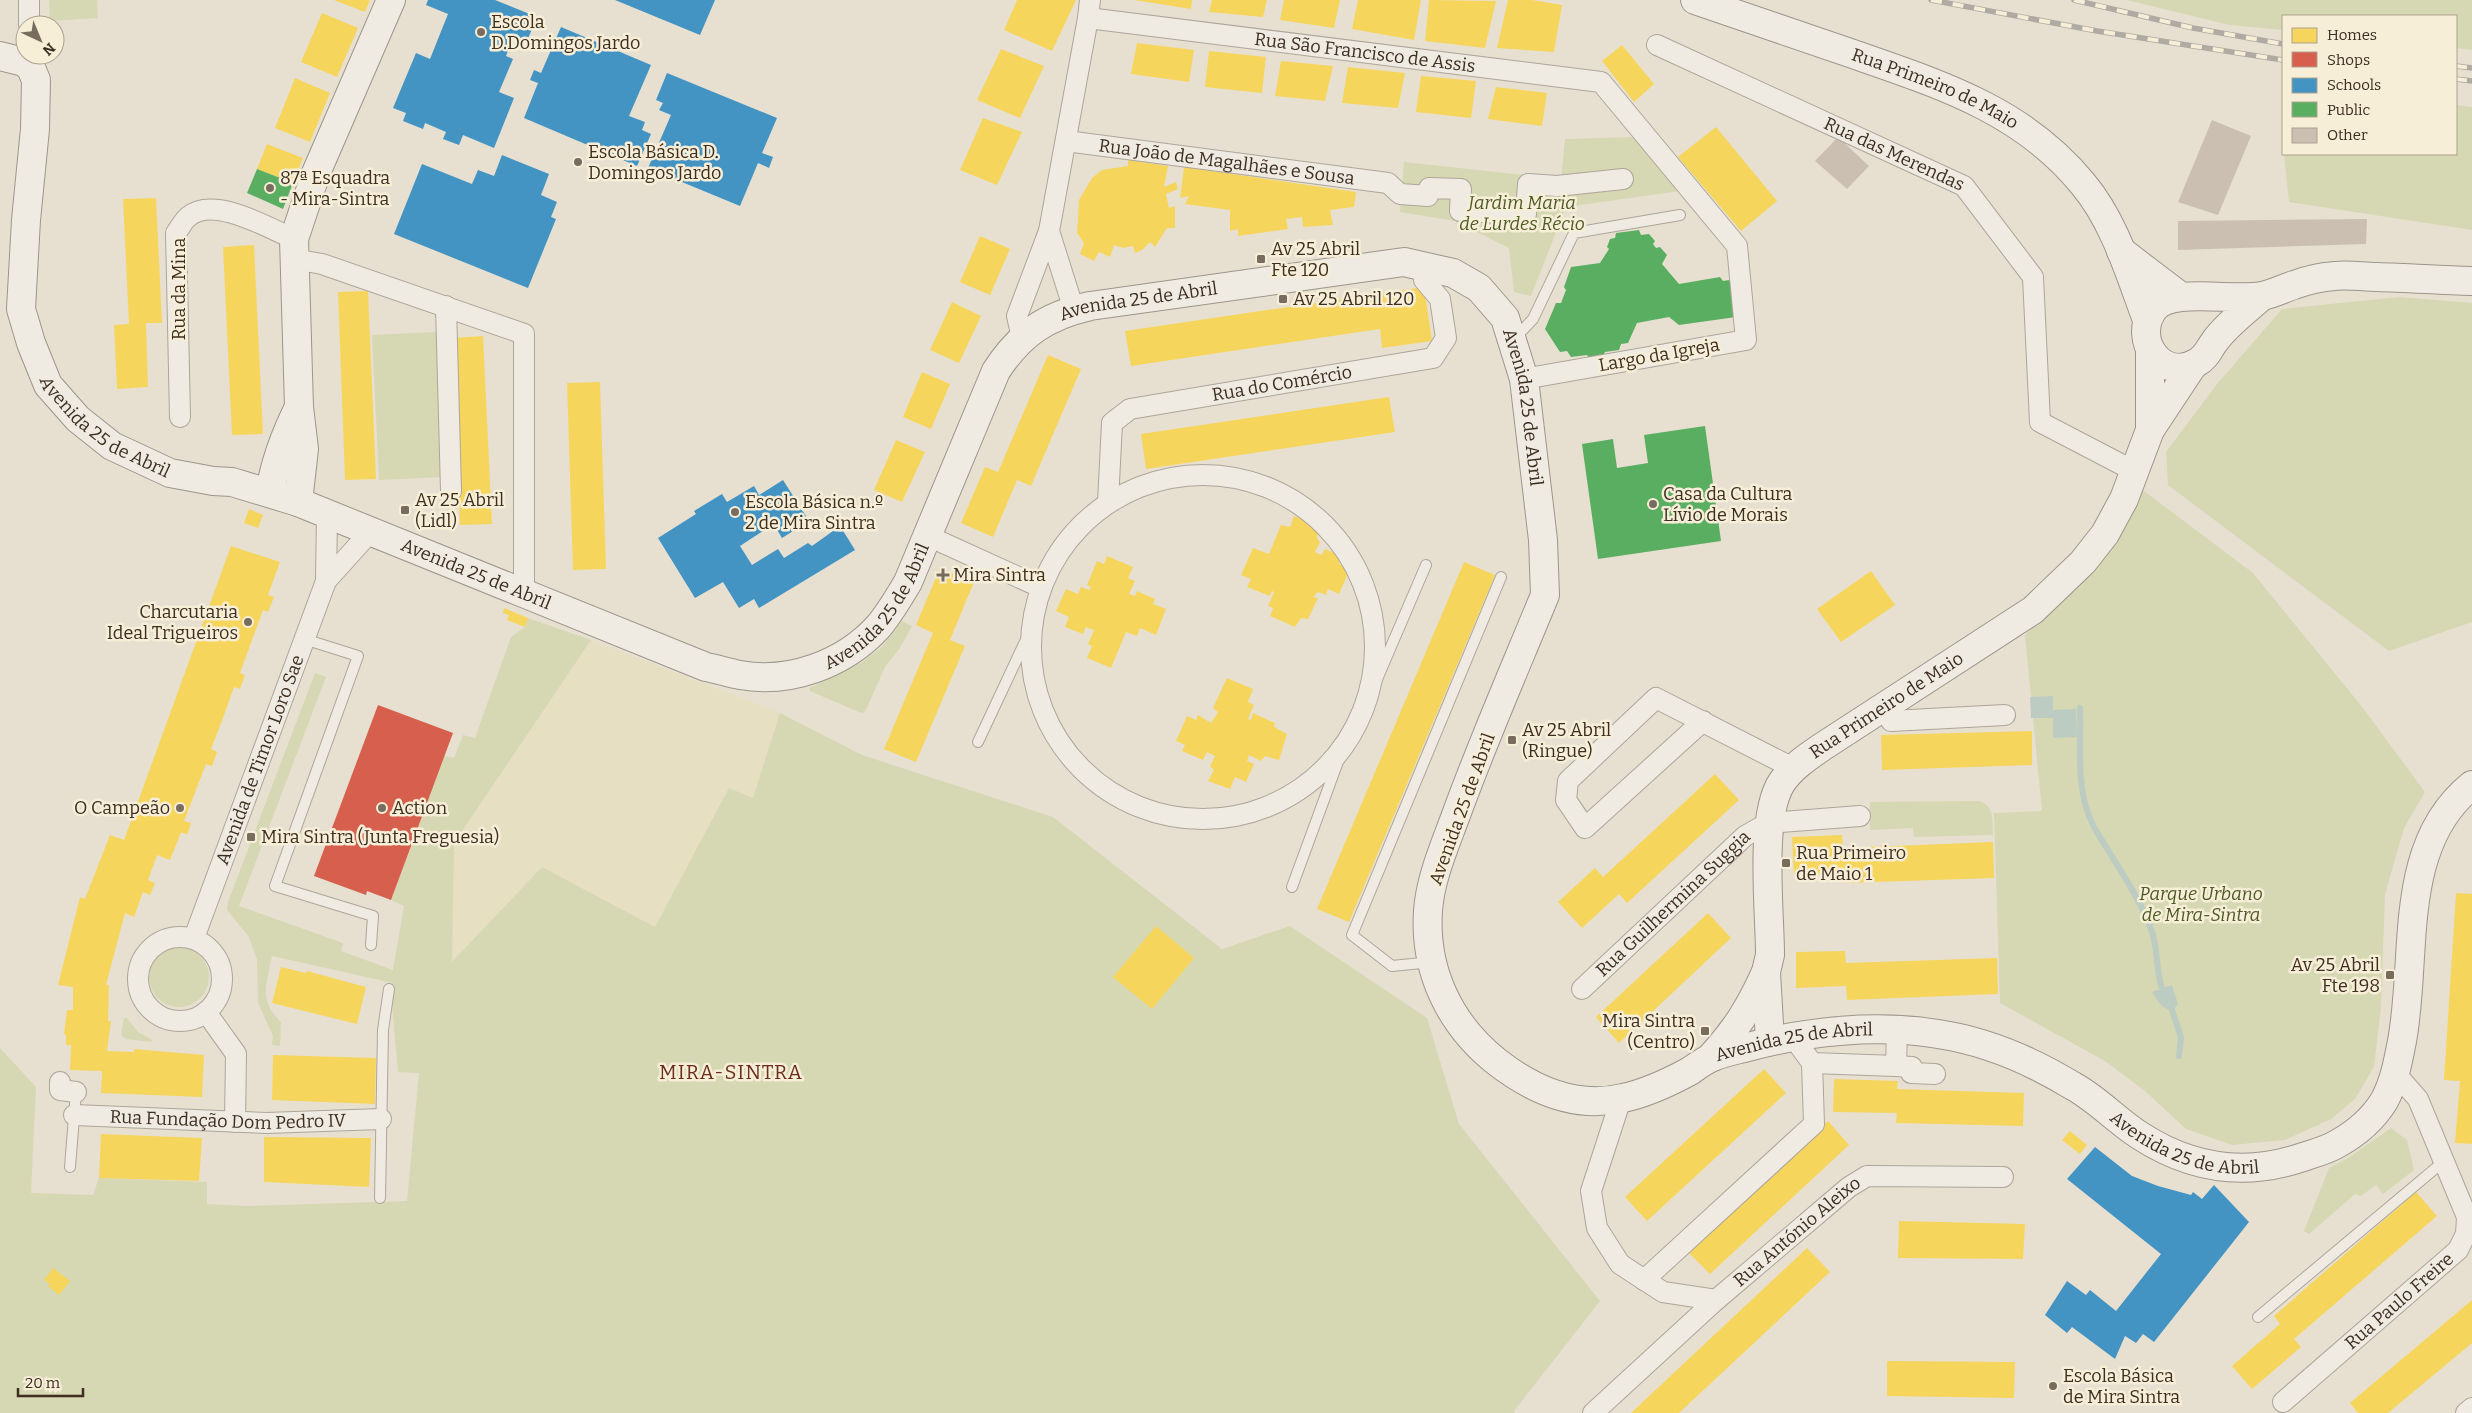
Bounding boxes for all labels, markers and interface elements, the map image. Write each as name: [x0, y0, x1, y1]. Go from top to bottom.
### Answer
place label: Escola D.Domingos Jardo: [491, 11, 640, 54]
north arrow: [15, 15, 65, 65]
legend: [2282, 15, 2457, 155]
marker: Escola D.Domingos Jardo: [475, 26, 487, 38]
text: Homes: [2327, 26, 2377, 44]
street label: Rua São Francisco de Assis: [1253, 28, 1477, 77]
text: N: [39, 39, 58, 59]
street label: Rua Primeiro de Maio: [1849, 43, 2023, 134]
text: Shops: [2327, 51, 2370, 69]
text: Schools: [2327, 76, 2381, 94]
text: Public: [2327, 101, 2371, 119]
street label: Rua das Merendas: [1821, 112, 1968, 196]
text: Other: [2327, 126, 2368, 144]
street label: Rua João de Magalhães e Sousa: [1097, 134, 1356, 190]
place label: Escola Básica D. Domingos Jardo: [588, 141, 721, 184]
marker: Escola Básica D. Domingos Jardo: [572, 156, 584, 168]
place label: 87ª Esquadra - Mira-Sintra: [280, 167, 390, 210]
marker: 87ª Esquadra - Mira-Sintra: [264, 182, 276, 194]
park label: Jardim Maria de Lurdes Récio: [1459, 192, 1585, 235]
street label: Rua da Mina: [168, 238, 190, 340]
place label: Av 25 Abril Fte 120: [1271, 238, 1360, 281]
marker: Av 25 Abril Fte 120: [1255, 253, 1267, 265]
street label: Avenida 25 de Abril: [1056, 277, 1219, 325]
place label: Av 25 Abril 120: [1293, 288, 1414, 310]
marker: Av 25 Abril 120: [1277, 293, 1289, 305]
street label: Avenida 25 de Abril: [1498, 326, 1548, 487]
street label: Largo da Igreja: [1597, 334, 1721, 376]
street label: Rua do Comércio: [1210, 361, 1354, 406]
street label: Avenida 25 de Abril: [35, 373, 174, 483]
place label: Casa da Cultura Lívio de Morais: [1663, 483, 1793, 526]
place label: Av 25 Abril (Lidl): [415, 489, 504, 532]
place label: Escola Básica n.º 2 de Mira Sintra: [745, 491, 883, 534]
marker: Casa da Cultura Lívio de Morais: [1647, 498, 1659, 510]
marker: Av 25 Abril (Lidl): [399, 504, 411, 516]
marker: Escola Básica n.º 2 de Mira Sintra: [729, 506, 741, 518]
street label: Avenida 25 de Abril: [398, 534, 555, 614]
street label: Avenida 25 de Abril: [821, 540, 934, 674]
place label: Mira Sintra: [953, 564, 1046, 586]
marker: Mira Sintra: [937, 569, 949, 581]
place label: Charcutaria Ideal Trigueiros: [107, 601, 238, 644]
marker: Charcutaria Ideal Trigueiros: [242, 616, 254, 628]
street label: Rua Primeiro de Maio: [1805, 647, 1967, 763]
street label: Avenida de Timor Loro Sae: [211, 652, 309, 868]
place label: Av 25 Abril (Ringue): [1522, 719, 1611, 762]
street label: Avenida 25 de Abril: [1424, 730, 1500, 888]
marker: Av 25 Abril (Ringue): [1506, 734, 1518, 746]
place label: O Campeão: [74, 797, 170, 819]
place label: Action: [392, 797, 448, 819]
marker: O Campeão: [174, 802, 186, 814]
marker: Action: [376, 802, 388, 814]
place label: Mira Sintra (Junta Freguesia): [261, 826, 499, 848]
street label: Rua Guilhermina Suggia: [1591, 826, 1755, 981]
marker: Mira Sintra (Junta Freguesia): [245, 831, 257, 843]
place label: Rua Primeiro de Maio 1: [1796, 842, 1906, 885]
marker: Rua Primeiro de Maio 1: [1780, 857, 1792, 869]
park label: Parque Urbano de Mira-Sintra: [2139, 883, 2263, 926]
place label: Av 25 Abril Fte 198: [2291, 954, 2380, 997]
marker: Av 25 Abril Fte 198: [2384, 969, 2396, 981]
place label: Mira Sintra (Centro): [1602, 1010, 1695, 1053]
street label: Avenida 25 de Abril: [1712, 1018, 1873, 1066]
marker: Mira Sintra (Centro): [1699, 1025, 1711, 1037]
district label: MIRA-SINTRA: [659, 1060, 803, 1084]
street label: Rua Fundação Dom Pedro IV: [109, 1105, 347, 1134]
street label: Avenida 25 de Abril: [2106, 1106, 2260, 1179]
street label: Rua António Aleixo: [1729, 1172, 1864, 1291]
street label: Rua Paulo Freire: [2340, 1248, 2458, 1354]
place label: Escola Básica de Mira Sintra: [2063, 1365, 2180, 1408]
scale bar: [18, 1366, 82, 1398]
text: 20 m: [25, 1374, 61, 1392]
marker: Escola Básica de Mira Sintra: [2047, 1380, 2059, 1392]

